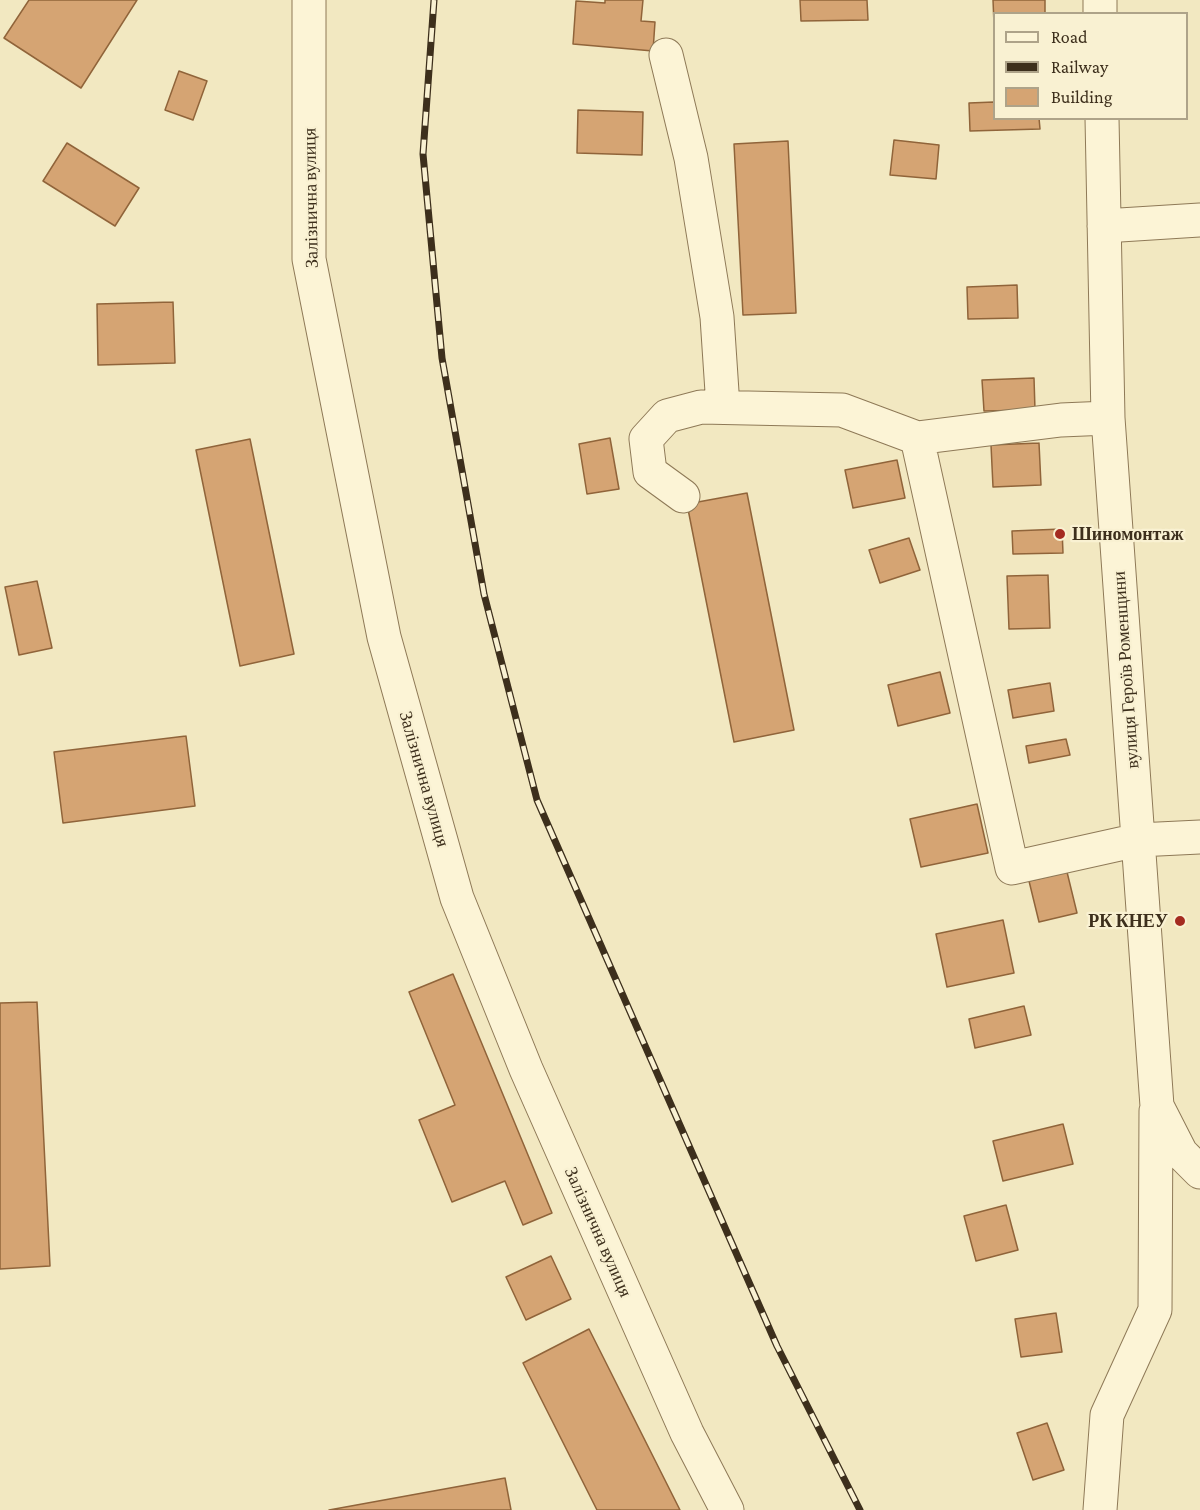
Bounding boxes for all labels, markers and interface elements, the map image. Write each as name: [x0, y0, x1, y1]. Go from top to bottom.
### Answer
legend: [993, 12, 1188, 120]
text: Road: [1051, 27, 1088, 47]
text: Railway: [1051, 57, 1108, 77]
text: Building: [1051, 87, 1112, 107]
street label: Залізнична вулиця: [299, 128, 323, 268]
place label: Шиномонтаж: [1072, 523, 1184, 545]
marker: Шиномонтаж: [1053, 527, 1067, 541]
street label: вулиця Героїв Роменщини: [1108, 571, 1144, 769]
street label: Залізнична вулиця: [394, 709, 454, 849]
place label: РК КНЕУ: [1088, 910, 1168, 932]
marker: РК КНЕУ: [1173, 914, 1187, 928]
street label: Залізнична вулиця: [560, 1164, 636, 1300]

